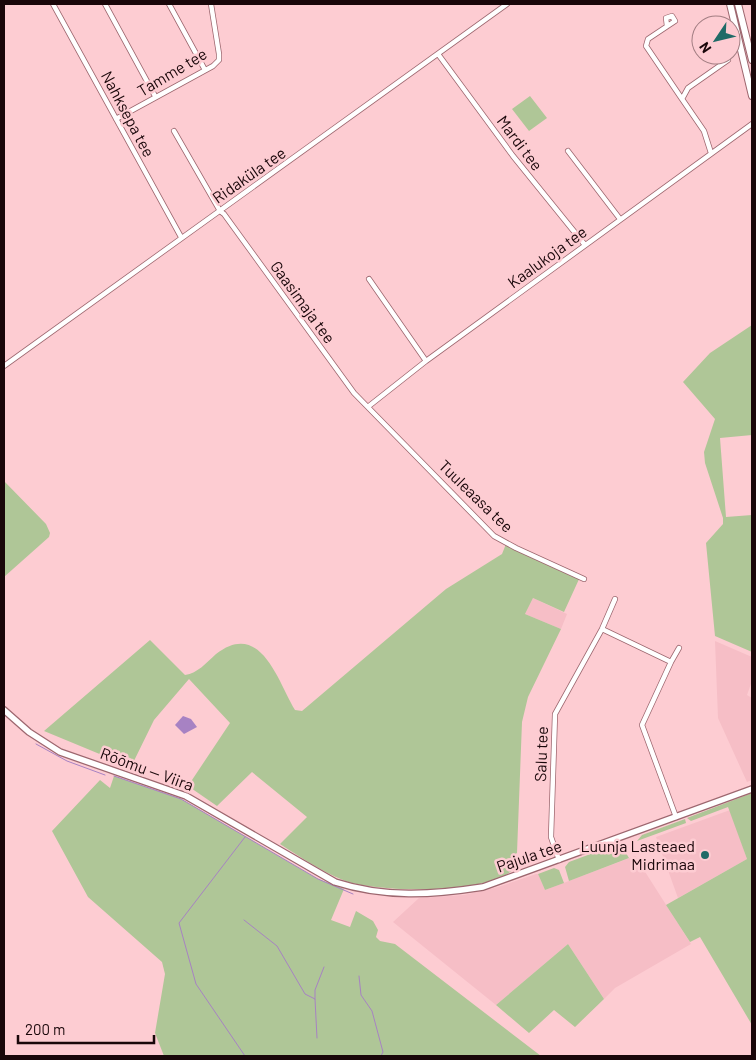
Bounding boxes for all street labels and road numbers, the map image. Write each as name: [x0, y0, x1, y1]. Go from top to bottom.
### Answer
street label: Tamme tee: [134, 43, 210, 100]
street label: Nahksepa tee: [98, 68, 159, 160]
street label: Mardi tee: [494, 111, 547, 174]
street label: Ridaküla tee: [208, 142, 289, 207]
street label: Kaalukoja tee: [504, 222, 590, 292]
street label: Gaasimaja tee: [267, 257, 340, 347]
street label: Tuuleaasa tee: [435, 456, 517, 536]
street label: Salu tee: [530, 726, 551, 782]
street label: Rõõmu — Viira: [98, 743, 196, 794]
street label: Pajula tee: [494, 836, 564, 876]

